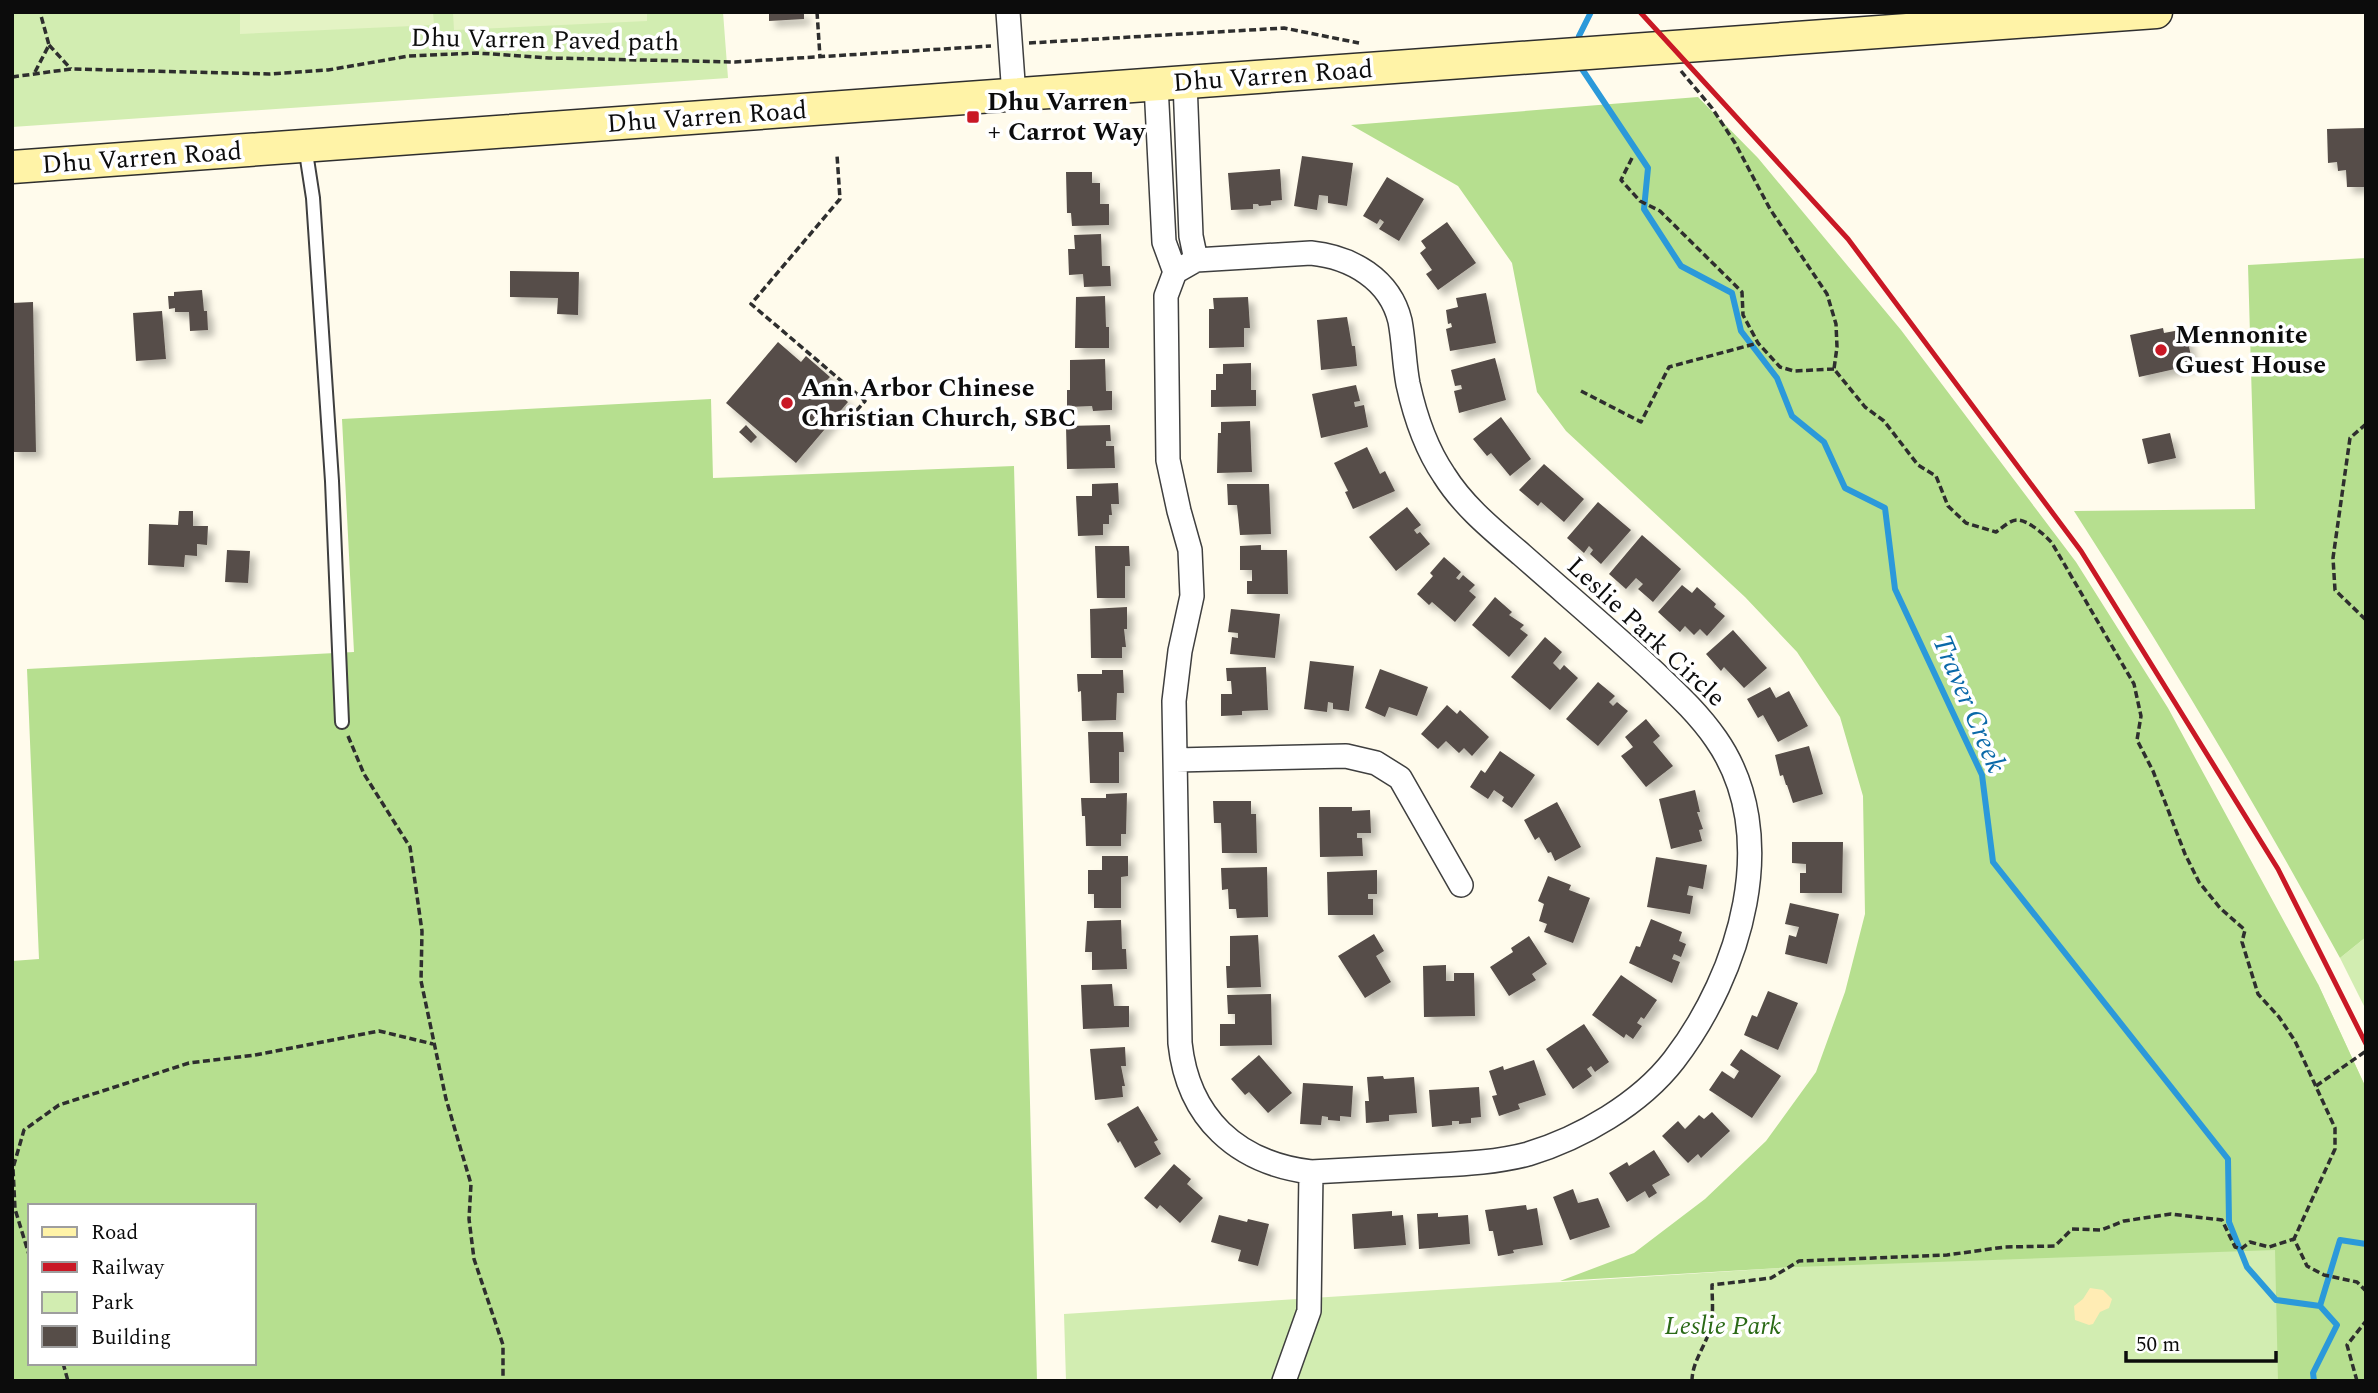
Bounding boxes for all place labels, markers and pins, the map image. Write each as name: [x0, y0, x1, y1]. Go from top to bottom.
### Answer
place label: Dhu Varren + Carrot Way: [987, 82, 1146, 152]
marker: Dhu Varren + Carrot Way: [965, 109, 981, 125]
place label: Mennonite Guest House: [2175, 315, 2326, 385]
marker: Mennonite Guest House: [2153, 342, 2169, 358]
place label: Ann Arbor Chinese Christian Church, SBC: [801, 368, 1076, 438]
marker: Ann Arbor Chinese Christian Church, SBC: [779, 395, 795, 411]

